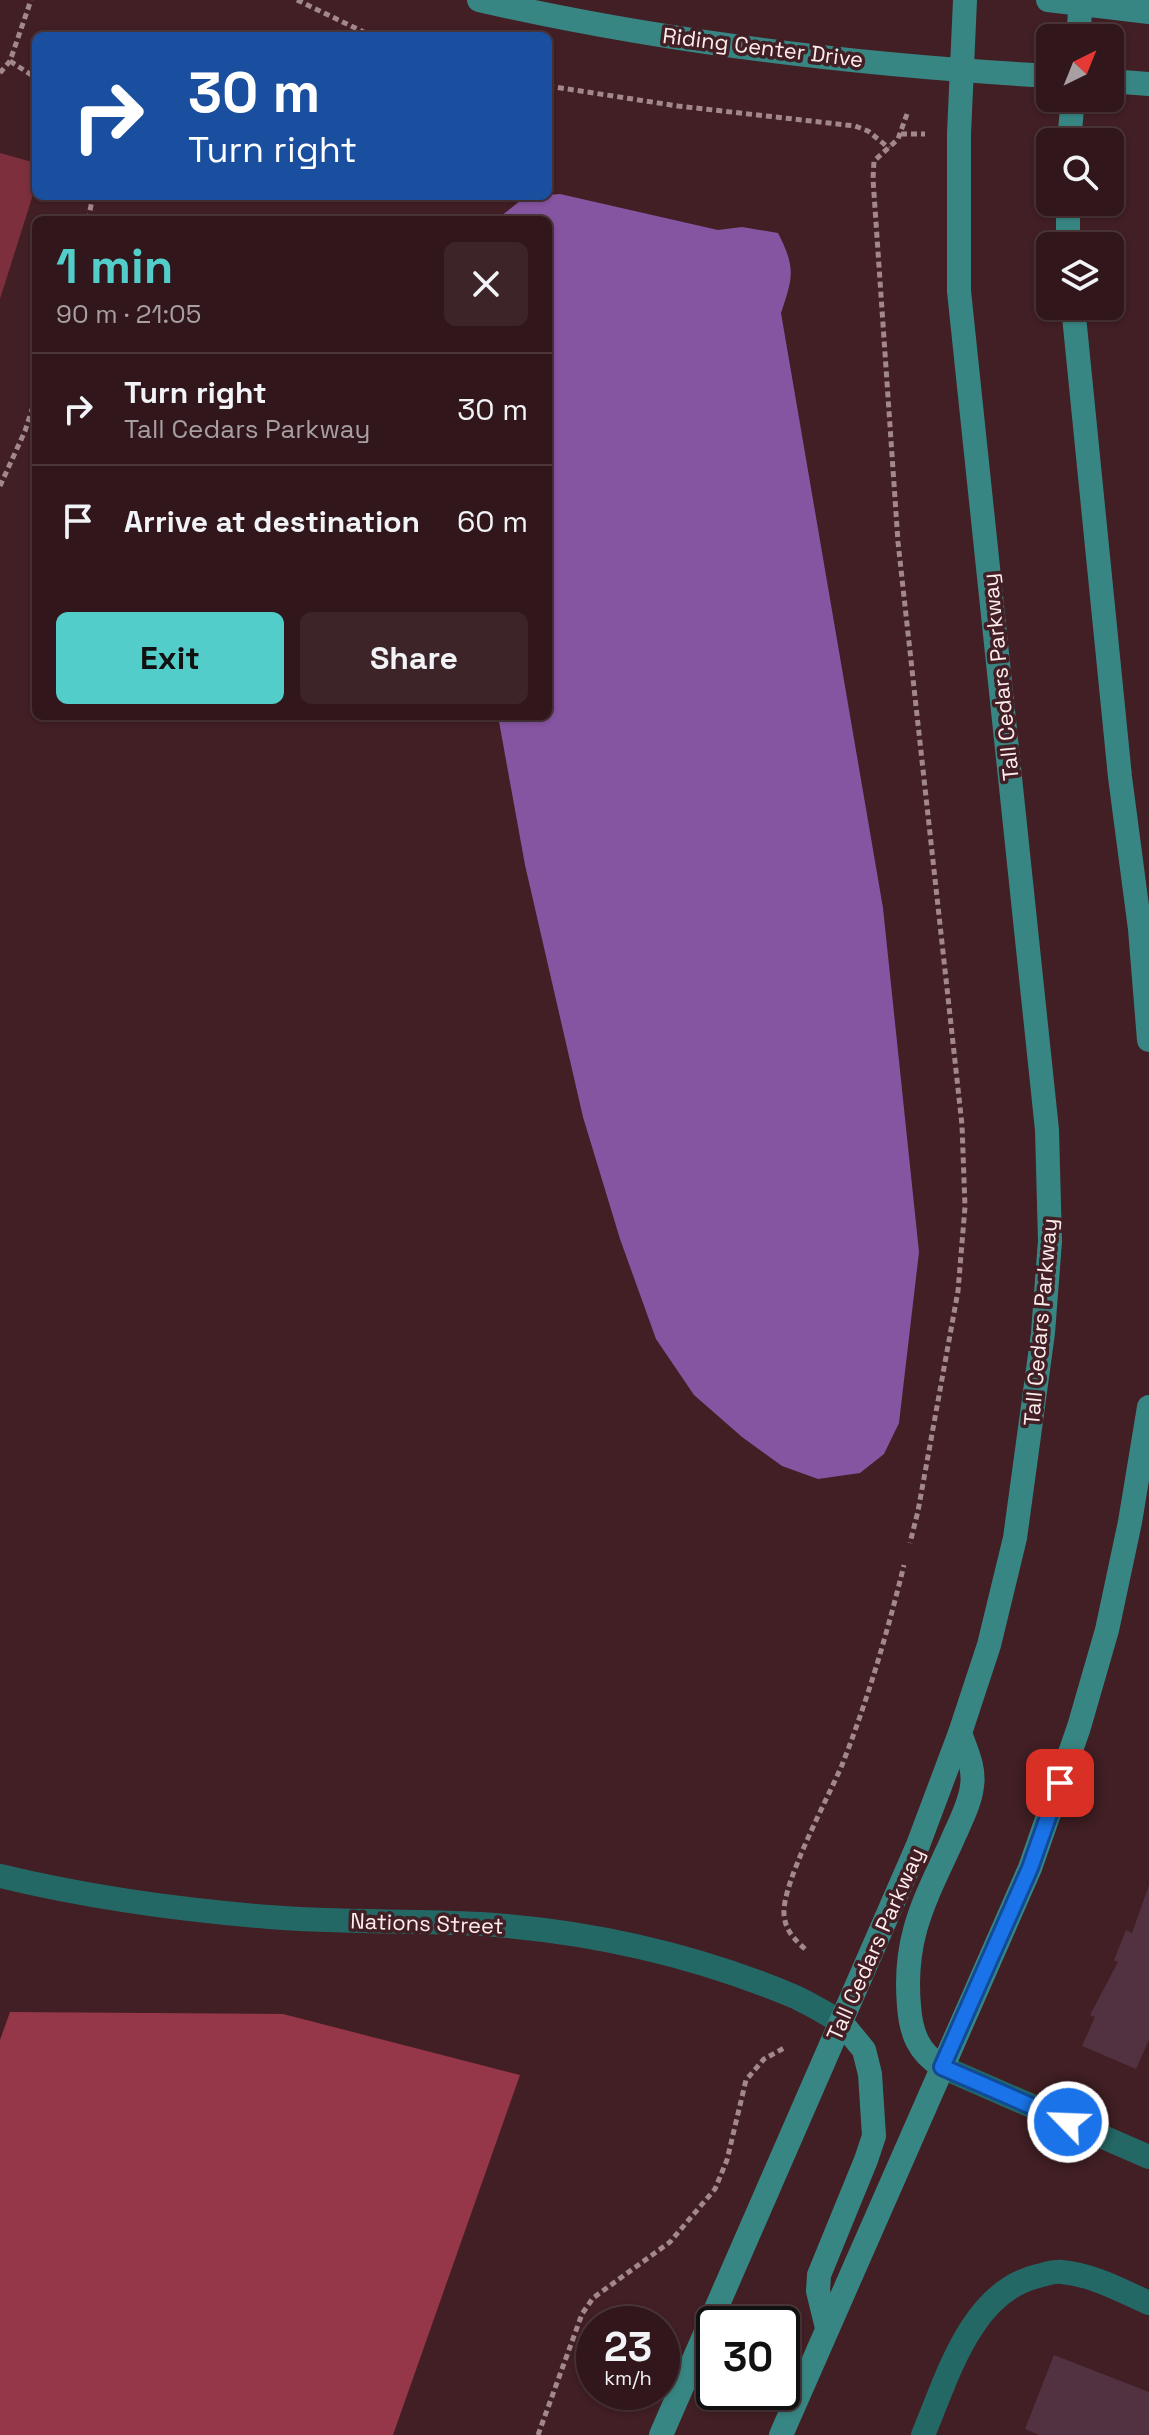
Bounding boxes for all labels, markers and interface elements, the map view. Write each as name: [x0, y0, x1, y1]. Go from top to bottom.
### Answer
street label: Riding Center Drive: [661, 21, 865, 73]
north arrow: [1036, 24, 1124, 112]
map controls: [1036, 24, 1124, 320]
text: 30 m: [188, 57, 320, 128]
icon: right: [56, 64, 160, 168]
text: Turn right: [188, 127, 357, 173]
button: search: [1036, 128, 1124, 216]
button: layers: [1036, 232, 1124, 320]
text: 1 min: [56, 236, 173, 297]
button: close: [444, 242, 528, 326]
text: 90 m · 21:05: [56, 297, 201, 331]
text: Turn right: [124, 373, 267, 412]
icon: right: [56, 387, 100, 431]
text: 30 m: [457, 390, 528, 429]
text: Tall Cedars Parkway: [124, 412, 370, 446]
icon: arrive: [56, 499, 100, 543]
text: Arrive at destination: [124, 502, 420, 541]
text: 60 m: [457, 502, 528, 541]
street label: Tall Cedars Parkway: [975, 572, 1025, 782]
button: Exit: [56, 612, 284, 704]
button: Share: [300, 612, 528, 704]
street label: Tall Cedars Parkway: [1017, 1217, 1063, 1427]
pin: [1026, 1749, 1094, 1817]
icon: arrive: [1038, 1761, 1082, 1805]
street label: Tall Cedars Parkway: [820, 1843, 930, 2045]
street label: Nations Street: [350, 1906, 504, 1940]
position arrow: [1026, 2080, 1110, 2164]
speed limit sign: 30: [696, 2306, 800, 2410]
text: 23: [604, 2322, 652, 2373]
text: km/h: [604, 2365, 652, 2391]

